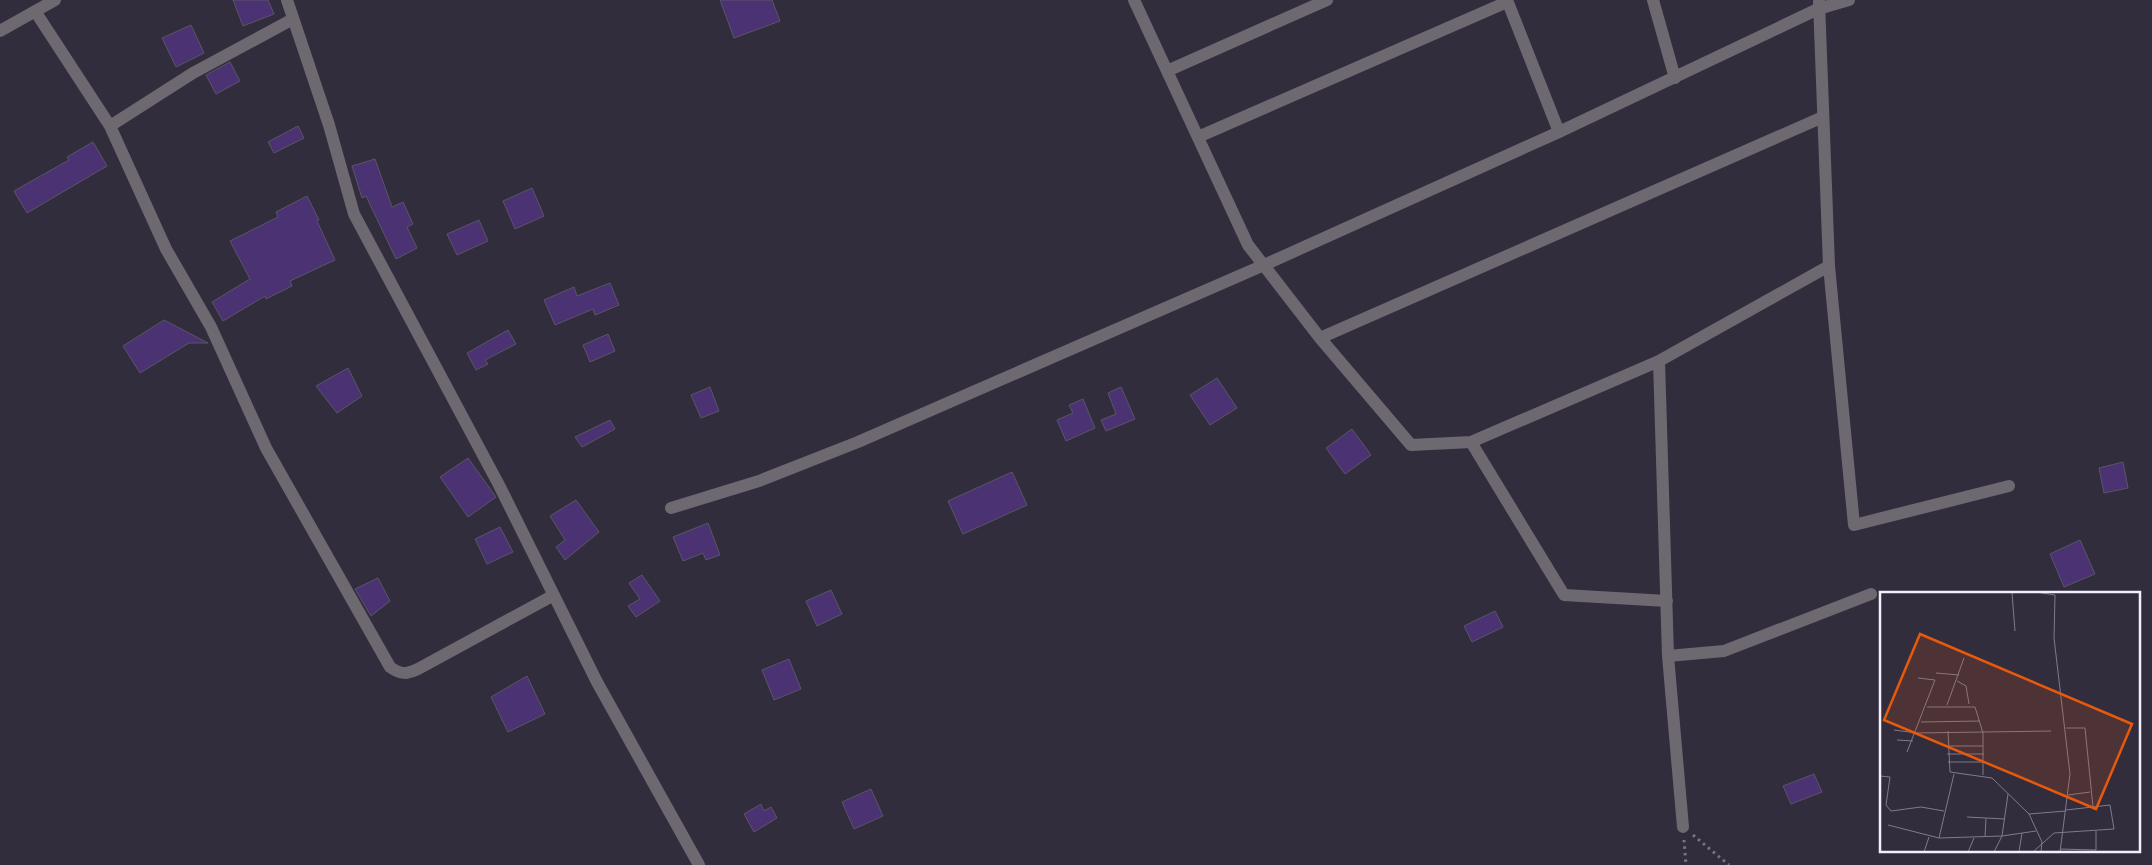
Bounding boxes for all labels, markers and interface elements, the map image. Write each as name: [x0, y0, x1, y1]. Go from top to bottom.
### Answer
inset map: [1880, 592, 2140, 852]

